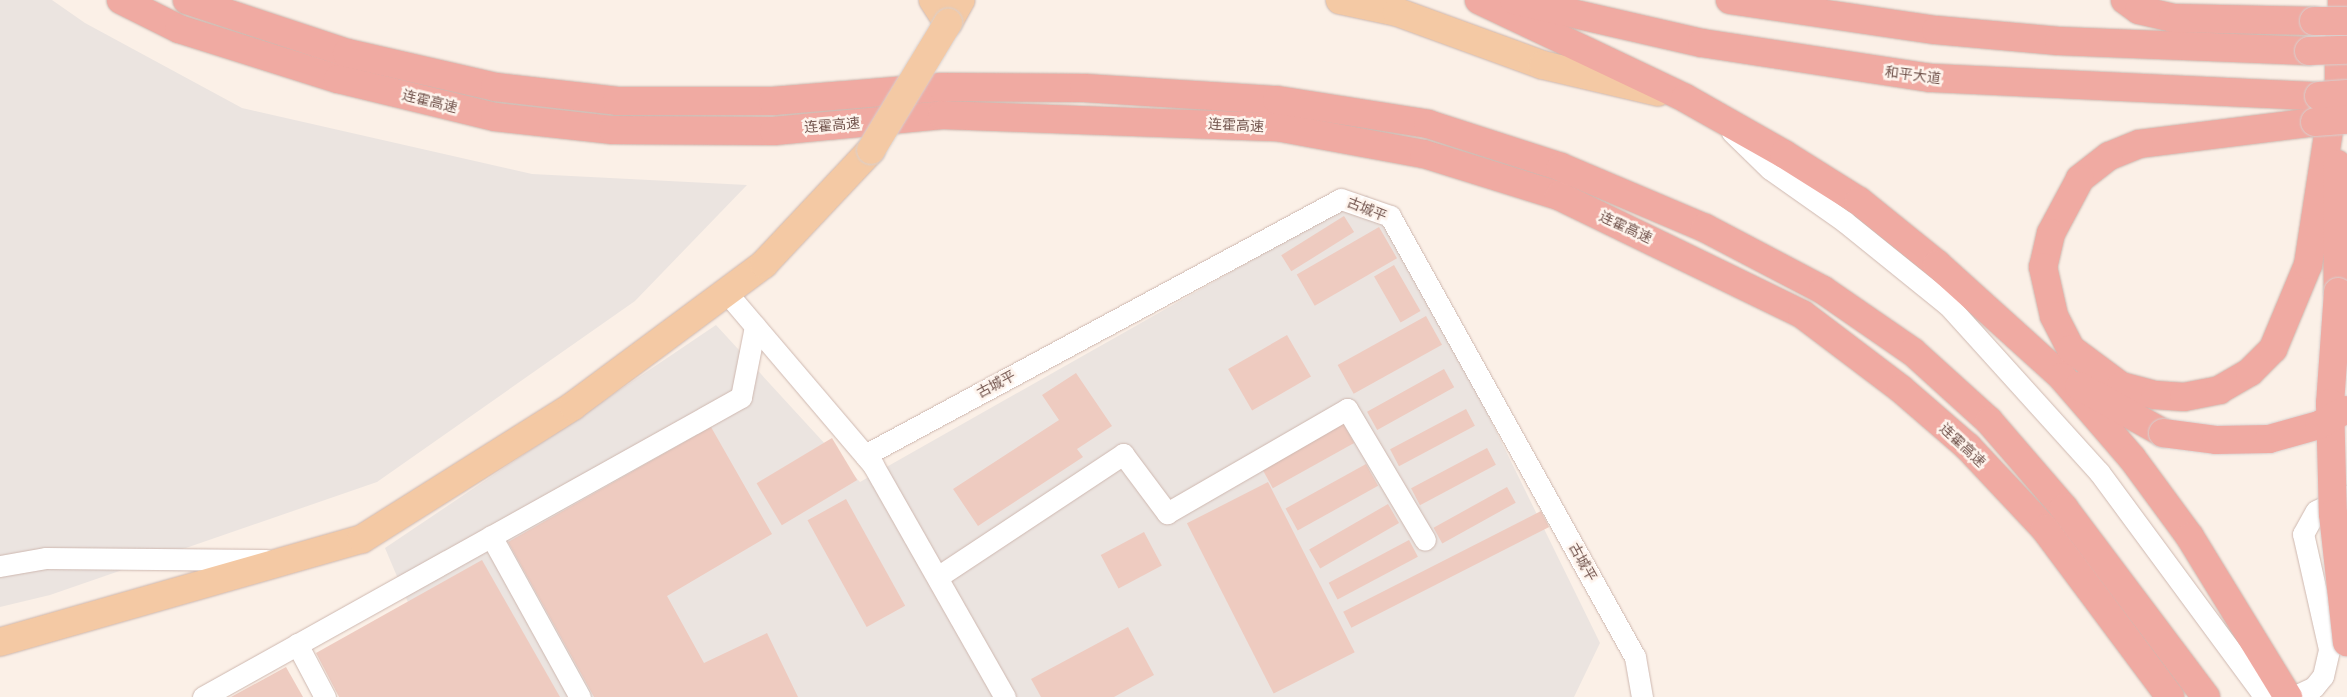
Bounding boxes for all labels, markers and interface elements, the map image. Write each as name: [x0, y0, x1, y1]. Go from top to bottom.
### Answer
street label: 和平大道: [1884, 63, 1942, 87]
street label: 连霍高速: [401, 86, 459, 116]
street label: 连霍高速: [803, 114, 861, 136]
street label: 连霍高速: [1208, 115, 1264, 135]
street label: 古城平: [1344, 193, 1390, 225]
street label: 连霍高速: [1597, 208, 1655, 246]
street label: 古城平: [974, 367, 1018, 401]
street label: 连霍高速: [1937, 420, 1989, 470]
street label: 古城平: [1565, 540, 1601, 584]

